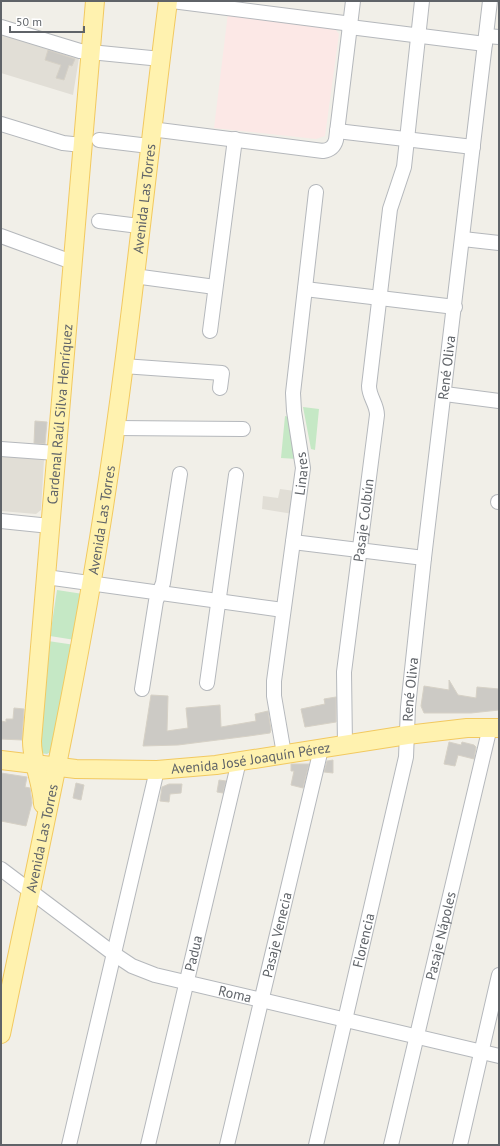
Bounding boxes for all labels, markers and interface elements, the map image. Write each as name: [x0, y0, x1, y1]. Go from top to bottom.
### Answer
scale bar: [10, 8, 84, 34]
text: 50 m: [16, 14, 42, 29]
street label: Avenida Las Torres: [129, 143, 160, 255]
street label: Cardenal Raúl Silva Henríquez: [43, 323, 76, 505]
street label: René Oliva: [434, 334, 459, 401]
street label: Linares: [290, 451, 312, 497]
street label: Avenida Las Torres: [84, 464, 119, 576]
street label: Pasaje Colbún: [349, 478, 378, 563]
street label: René Oliva: [398, 656, 422, 722]
street label: Avenida José Joaquín Pérez: [170, 738, 332, 778]
street label: Avenida Las Torres: [22, 782, 62, 894]
street label: Pasaje Venecia: [258, 890, 296, 979]
street label: Pasaje Nápoles: [421, 890, 460, 982]
street label: Florencia: [348, 911, 378, 969]
street label: Padua: [180, 934, 206, 973]
street label: Roma: [217, 981, 253, 1006]

